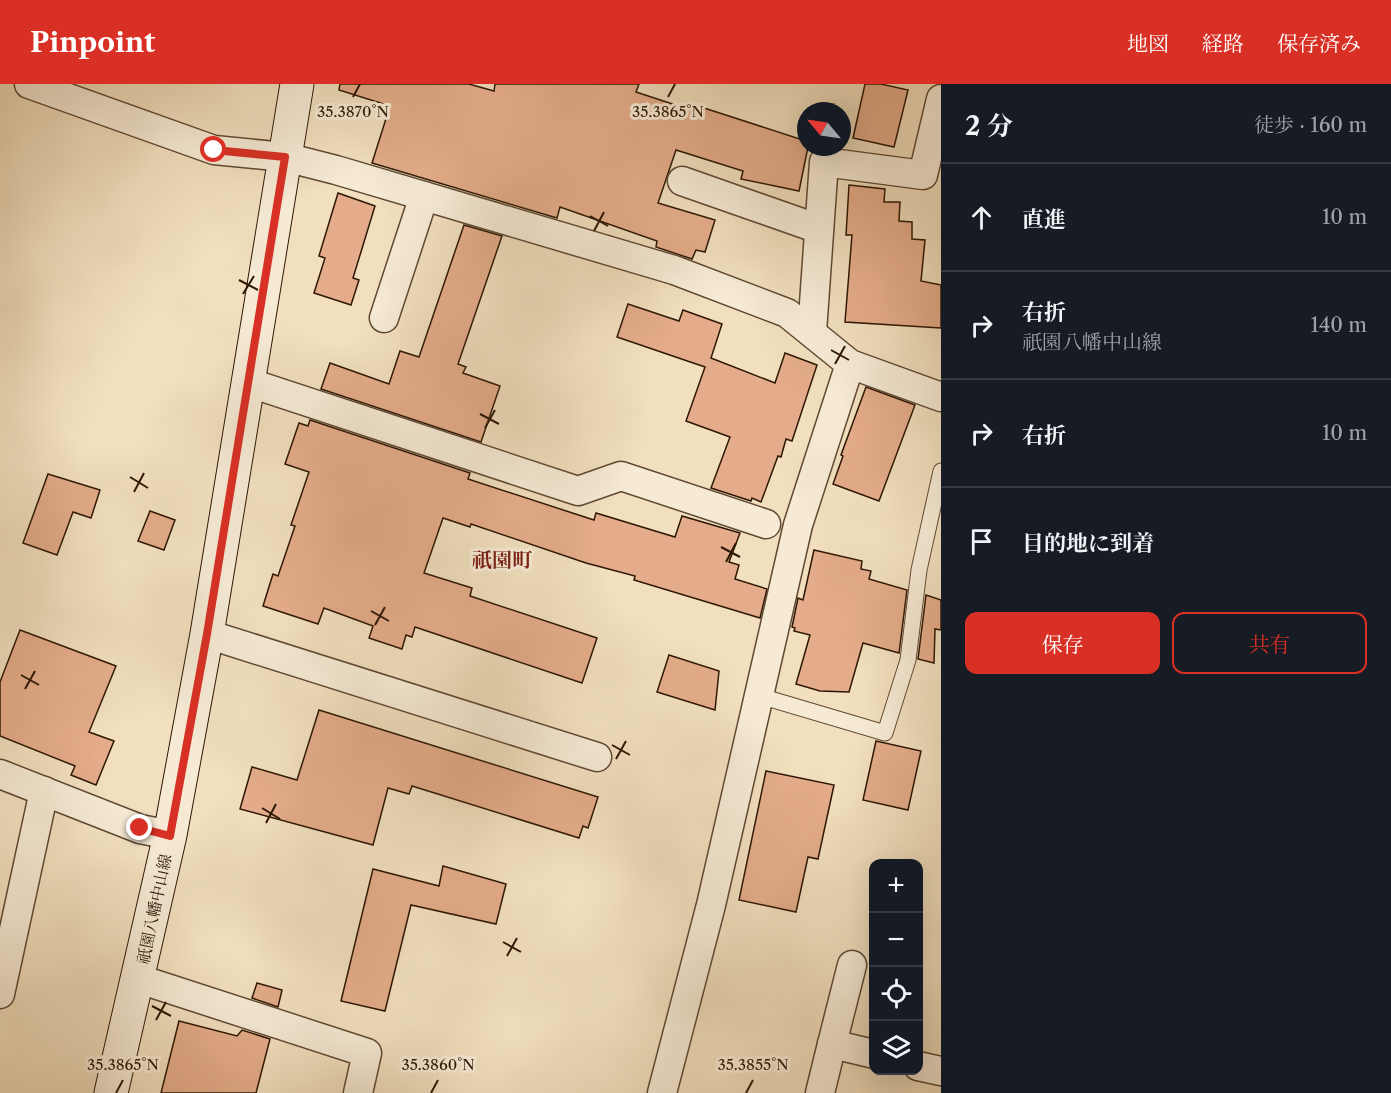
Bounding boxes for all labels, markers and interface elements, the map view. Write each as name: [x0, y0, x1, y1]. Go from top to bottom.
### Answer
text: Pinpoint: [30, 25, 155, 59]
text: 地図: [1127, 31, 1169, 56]
text: 経路: [1202, 31, 1244, 56]
text: 保存済み: [1277, 31, 1361, 56]
text: 35.3870°N: [317, 102, 389, 121]
text: 35.3865°N: [632, 102, 704, 121]
north arrow: [797, 102, 851, 156]
text: 2 分: [965, 110, 1013, 142]
text: 徒歩 · 160 m: [1254, 113, 1367, 137]
route start: [200, 136, 226, 162]
icon: ahead: [965, 201, 998, 234]
text: 10 m: [1322, 205, 1367, 229]
text: 直進: [1022, 206, 1066, 233]
text: 右折: [1022, 299, 1066, 326]
icon: right: [965, 309, 998, 342]
text: 140 m: [1310, 313, 1367, 337]
text: 祇園八幡中山線: [1022, 330, 1162, 354]
icon: right: [965, 417, 998, 450]
text: 10 m: [1322, 421, 1367, 445]
text: 右折: [1022, 422, 1066, 449]
icon: arrive: [965, 525, 998, 558]
text: 目的地に到着: [1022, 530, 1154, 557]
district label: 祇園町: [472, 548, 533, 572]
button: 保存: [965, 612, 1160, 674]
button: 共有: [1172, 612, 1367, 674]
route end: [126, 814, 152, 840]
street label: 祇園八幡中山線: [133, 852, 175, 966]
map controls: [869, 859, 923, 1075]
button: +: [869, 859, 923, 913]
button: −: [869, 913, 923, 967]
button: locate: [869, 967, 923, 1021]
button: layers: [869, 1021, 923, 1075]
text: 35.3865°N: [87, 1055, 159, 1074]
text: 35.3860°N: [401, 1055, 475, 1074]
text: 35.3855°N: [717, 1055, 789, 1074]

